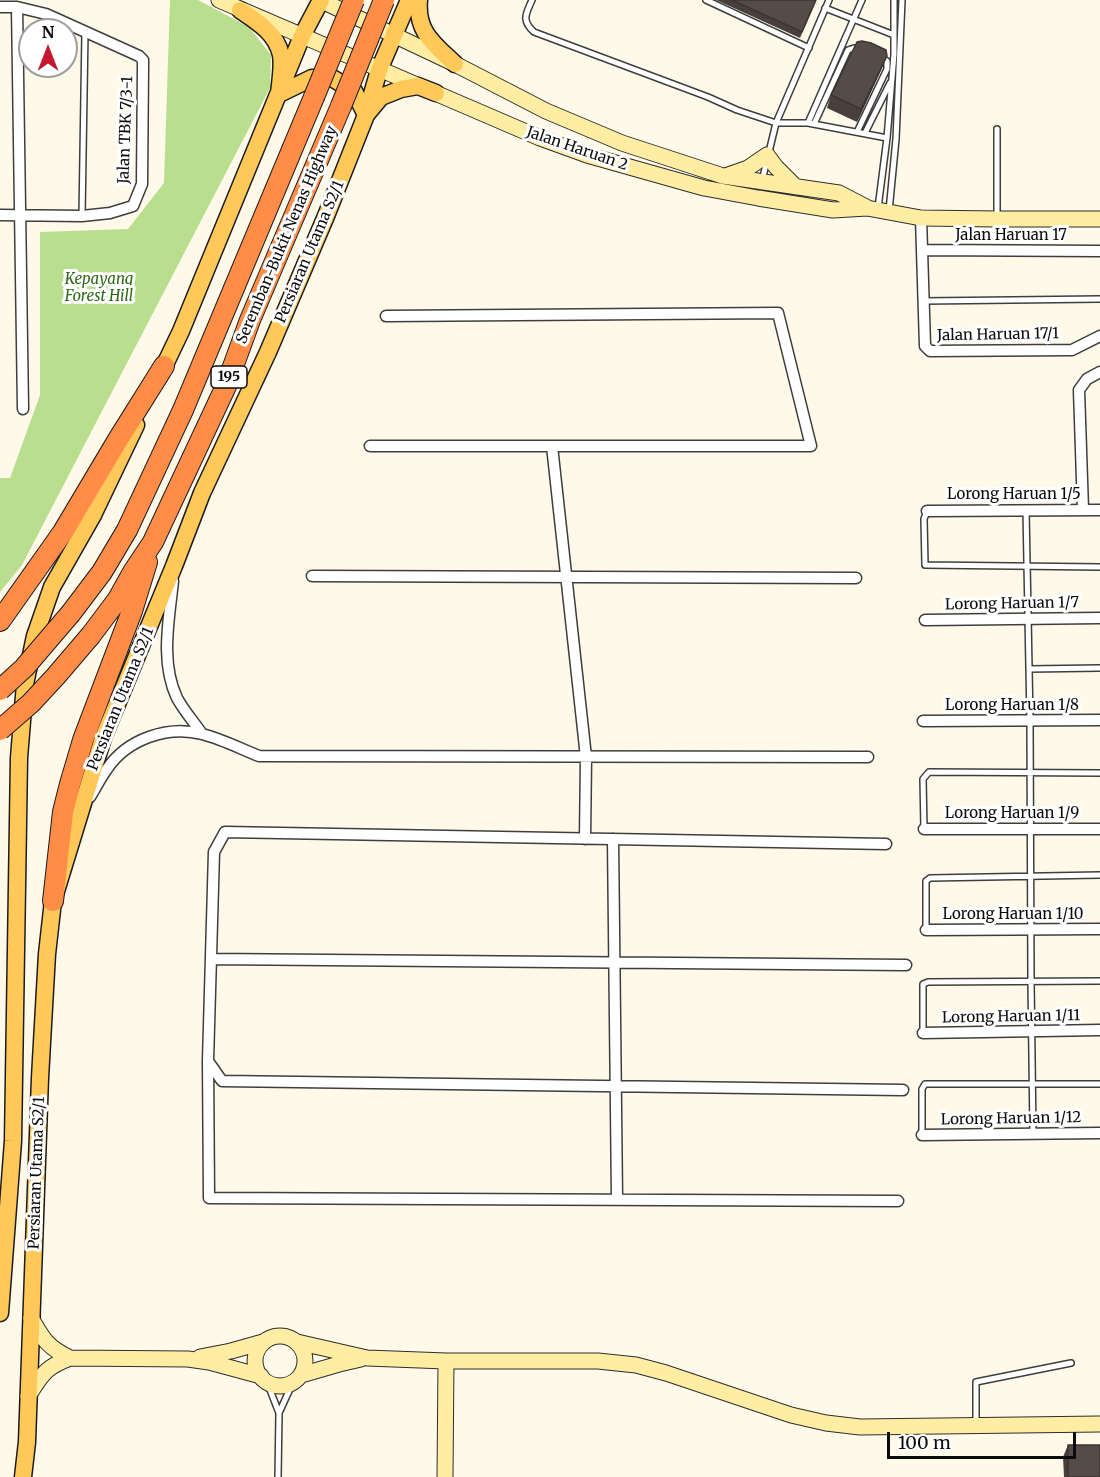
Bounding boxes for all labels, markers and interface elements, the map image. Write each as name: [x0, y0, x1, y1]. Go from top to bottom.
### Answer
north arrow: [18, 18, 78, 78]
text: N: [42, 22, 54, 42]
street label: Jalan TBK 7/3-1: [115, 76, 137, 184]
street label: Seremban-Bukit Nenas Highway: [233, 123, 341, 347]
street label: Jalan Haruan 2: [524, 123, 630, 175]
street label: Persiaran Utama S2/1: [272, 178, 348, 326]
street label: Jalan Haruan 17: [955, 227, 1067, 245]
park label: Kepayang Forest Hill: [65, 271, 133, 306]
street label: Jalan Haruan 17/1: [937, 325, 1059, 345]
road number: 195: [211, 366, 247, 388]
street label: Lorong Haruan 1/5: [947, 486, 1081, 504]
street label: Lorong Haruan 1/7: [945, 594, 1079, 614]
street label: Persiaran Utama S2/1: [84, 625, 158, 773]
street label: Lorong Haruan 1/8: [945, 697, 1079, 715]
street label: Lorong Haruan 1/9: [945, 805, 1079, 823]
street label: Lorong Haruan 1/10: [942, 906, 1084, 924]
street label: Lorong Haruan 1/11: [942, 1007, 1080, 1027]
street label: Persiaran Utama S2/1: [25, 1096, 49, 1250]
street label: Lorong Haruan 1/12: [940, 1109, 1082, 1129]
scale bar: [890, 1420, 1079, 1458]
text: 100 m: [898, 1431, 951, 1454]

